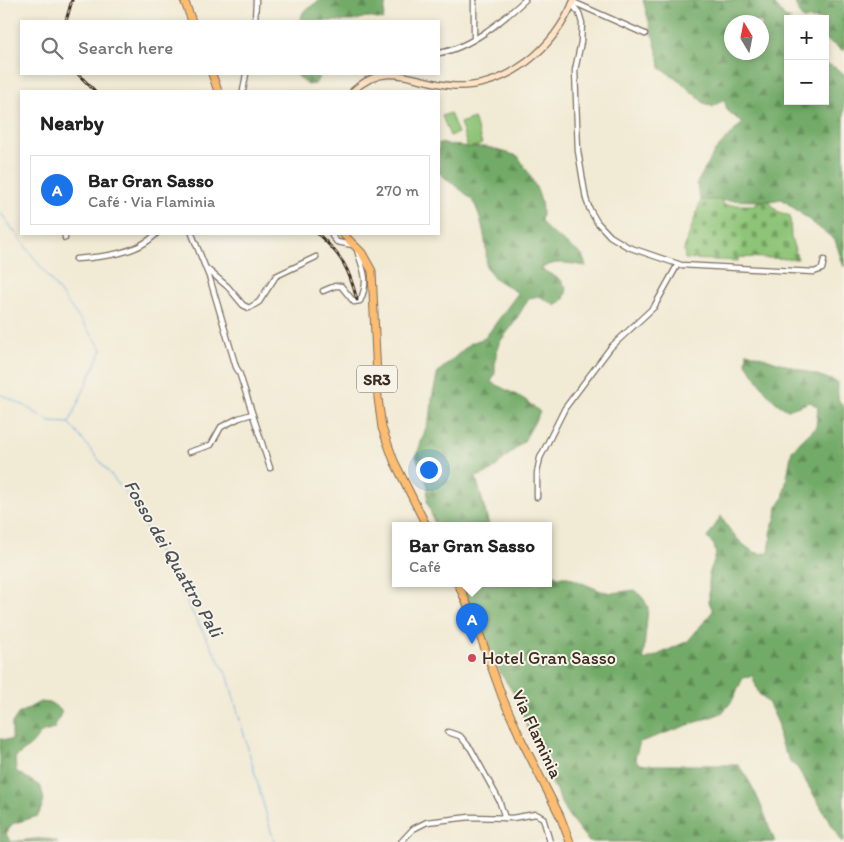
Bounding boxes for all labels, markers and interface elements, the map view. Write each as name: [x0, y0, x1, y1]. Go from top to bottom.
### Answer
north arrow: [724, 15, 769, 60]
map controls: [784, 15, 829, 105]
button: +: [784, 15, 829, 60]
search box: [20, 20, 440, 75]
icon: search: [38, 34, 66, 62]
text: Search here: [78, 36, 173, 59]
button: −: [784, 60, 829, 105]
text: Nearby: [40, 110, 104, 135]
text: Bar Gran Sasso: [88, 169, 214, 192]
text: A: [52, 181, 62, 200]
text: 270 m: [376, 181, 419, 200]
text: Café · Via Flaminia: [88, 192, 215, 211]
road number: SR3: [357, 366, 397, 392]
your location: [416, 457, 442, 483]
water label: Fosso dei Quattro Pali: [119, 475, 229, 643]
popup: [392, 522, 552, 587]
text: Bar Gran Sasso: [409, 534, 535, 557]
text: Café: [409, 557, 441, 576]
pin: A: [456, 603, 488, 644]
place label: Hotel Gran Sasso: [482, 647, 616, 669]
marker: Hotel Gran Sasso: [466, 652, 478, 664]
street label: Via Flaminia: [507, 686, 567, 782]

